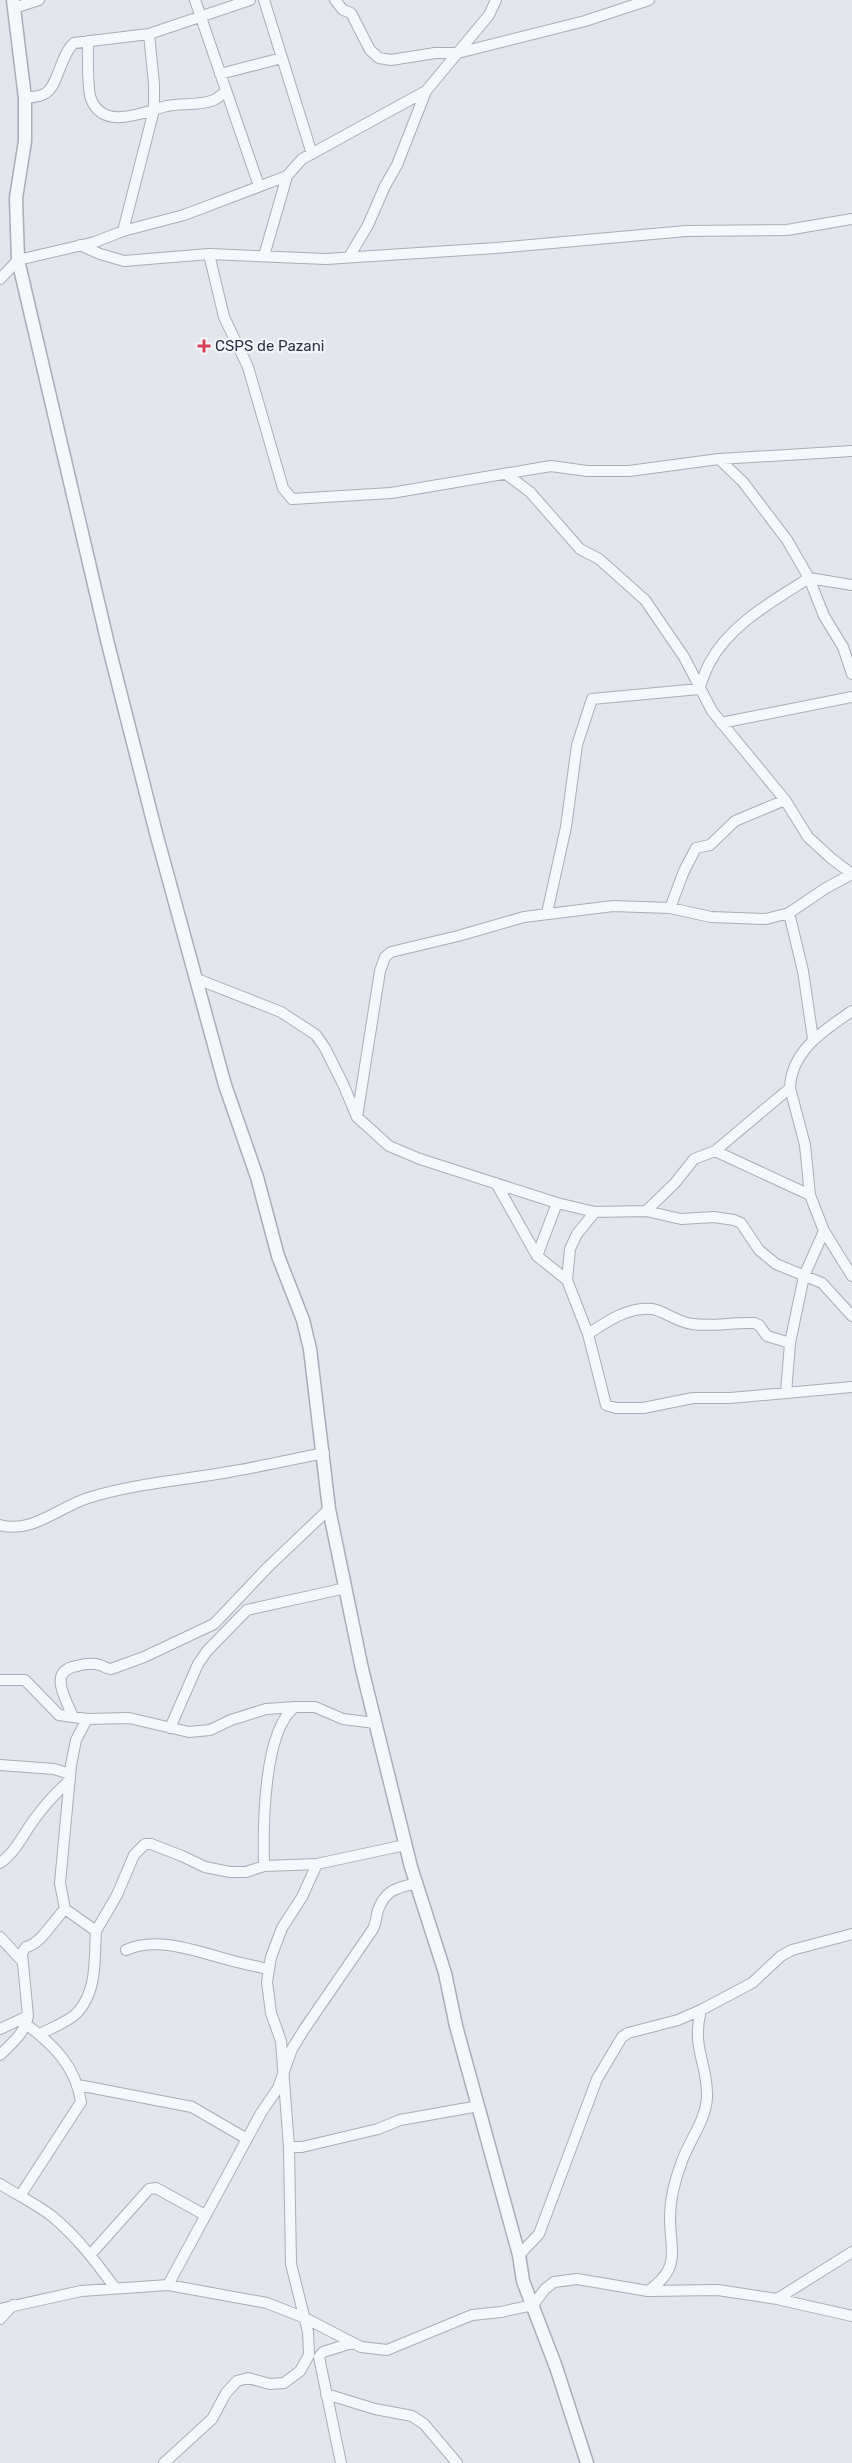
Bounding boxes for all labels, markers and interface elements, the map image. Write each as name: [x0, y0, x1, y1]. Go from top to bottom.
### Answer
place label: CSPS de Pazani: [215, 337, 324, 355]
marker: CSPS de Pazani: [197, 339, 211, 353]

